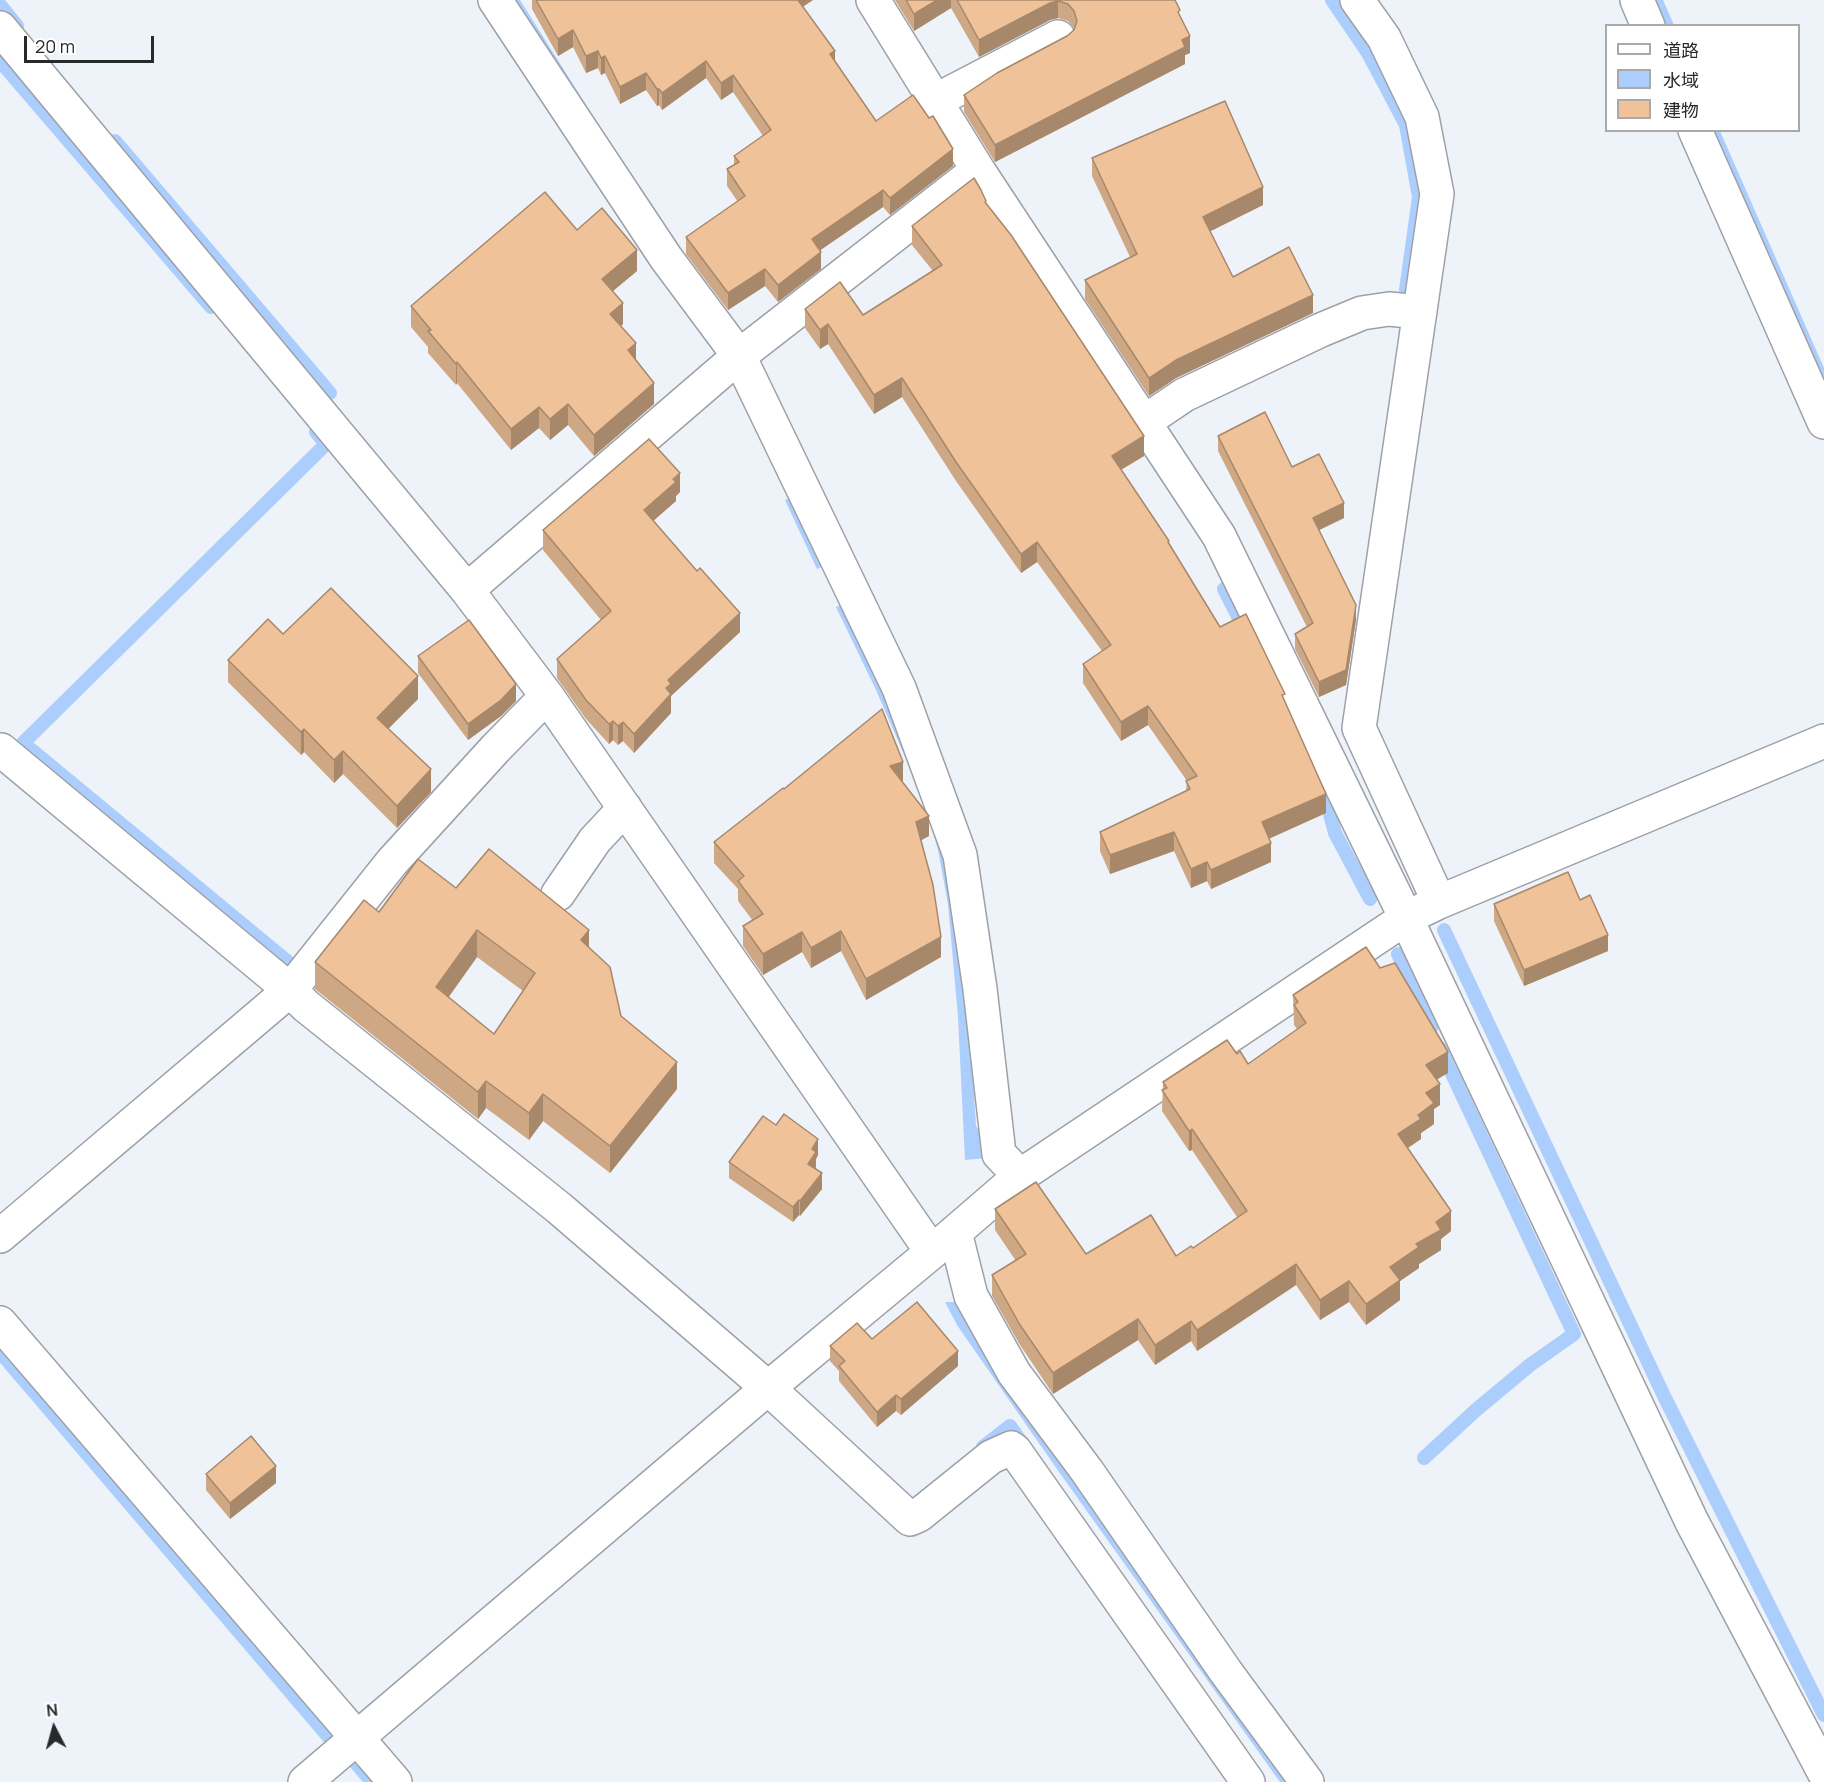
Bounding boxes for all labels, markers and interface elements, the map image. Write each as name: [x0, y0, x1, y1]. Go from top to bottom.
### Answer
scale bar: [27, 24, 158, 62]
legend: [1605, 24, 1800, 132]
text: 20 m: [35, 34, 75, 58]
text: 道路: [1663, 38, 1699, 62]
text: 水域: [1663, 68, 1699, 92]
text: 建物: [1663, 98, 1699, 122]
north arrow: [24, 1698, 84, 1758]
text: N: [45, 1699, 59, 1722]

